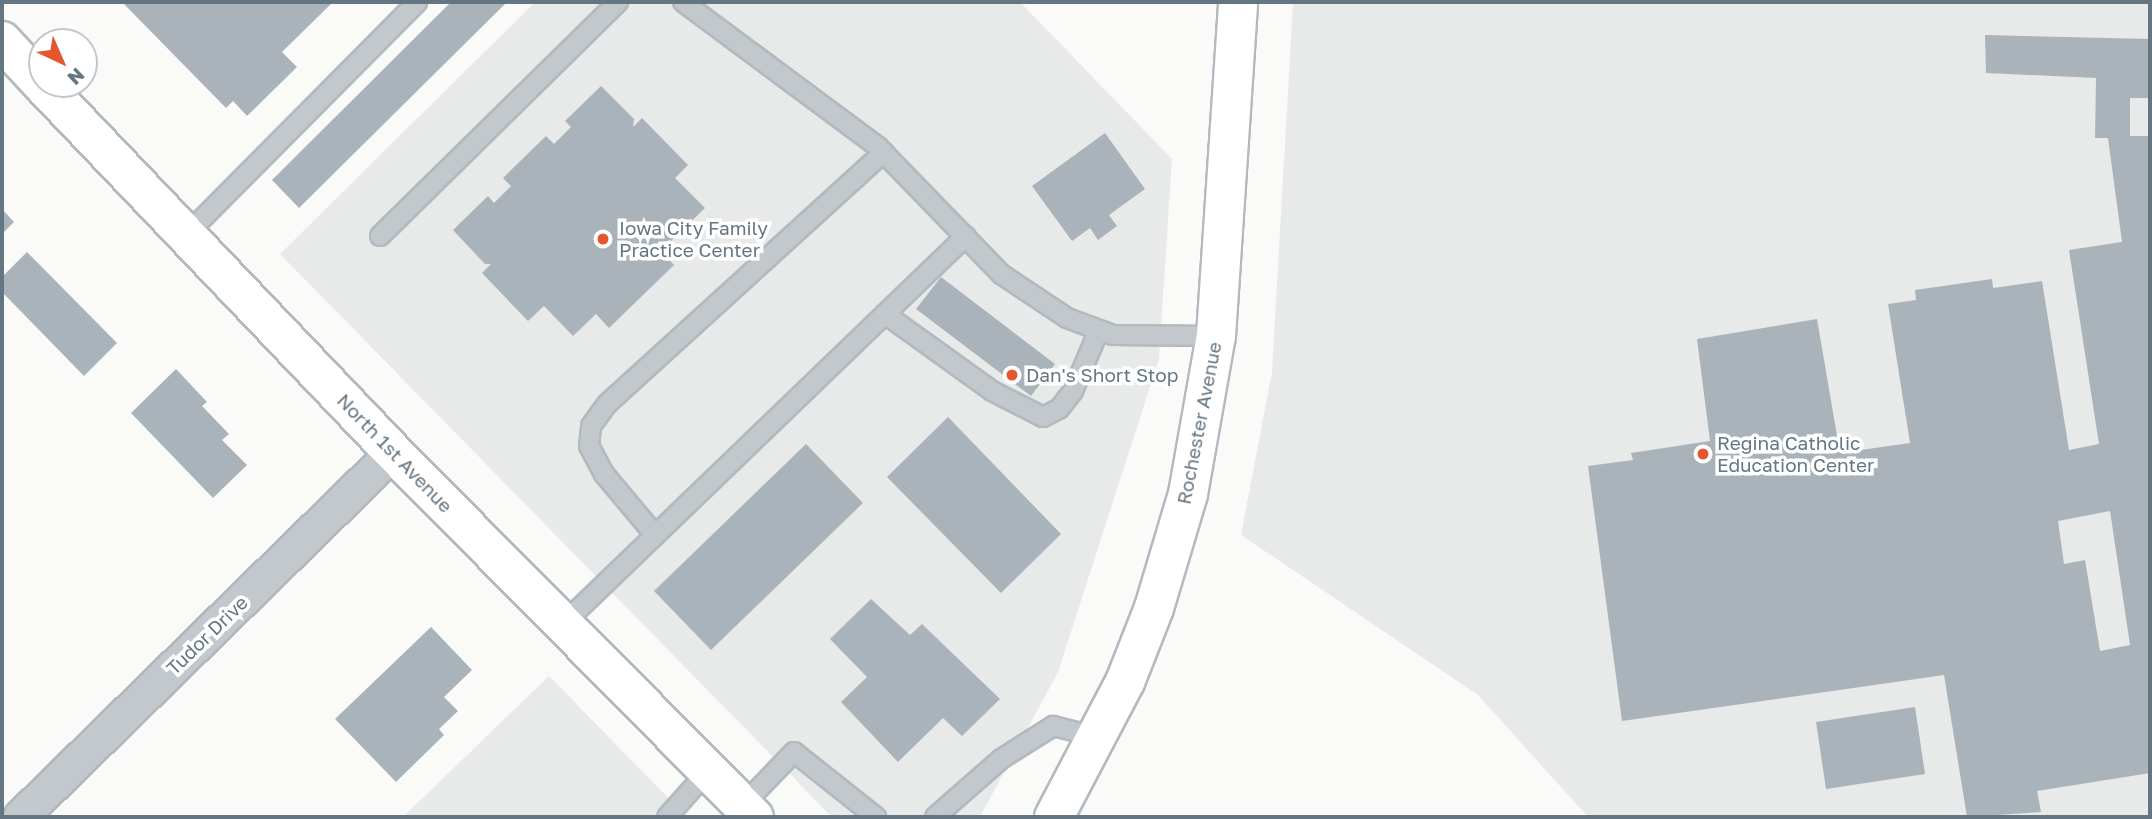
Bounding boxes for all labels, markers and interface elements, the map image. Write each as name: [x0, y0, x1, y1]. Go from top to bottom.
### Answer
north arrow: [28, 28, 98, 98]
text: N: [63, 64, 90, 90]
place label: Iowa City Family Practice Center: [619, 217, 768, 261]
marker: Iowa City Family Practice Center: [593, 229, 613, 249]
street label: Rochester Avenue: [1172, 340, 1226, 506]
place label: Dan's Short Stop: [1026, 364, 1178, 386]
marker: Dan's Short Stop: [1004, 367, 1020, 383]
street label: North 1st Avenue: [332, 389, 458, 517]
place label: Regina Catholic Education Center: [1717, 432, 1874, 476]
marker: Regina Catholic Education Center: [1695, 446, 1711, 462]
street label: Tudor Drive: [162, 591, 252, 679]

